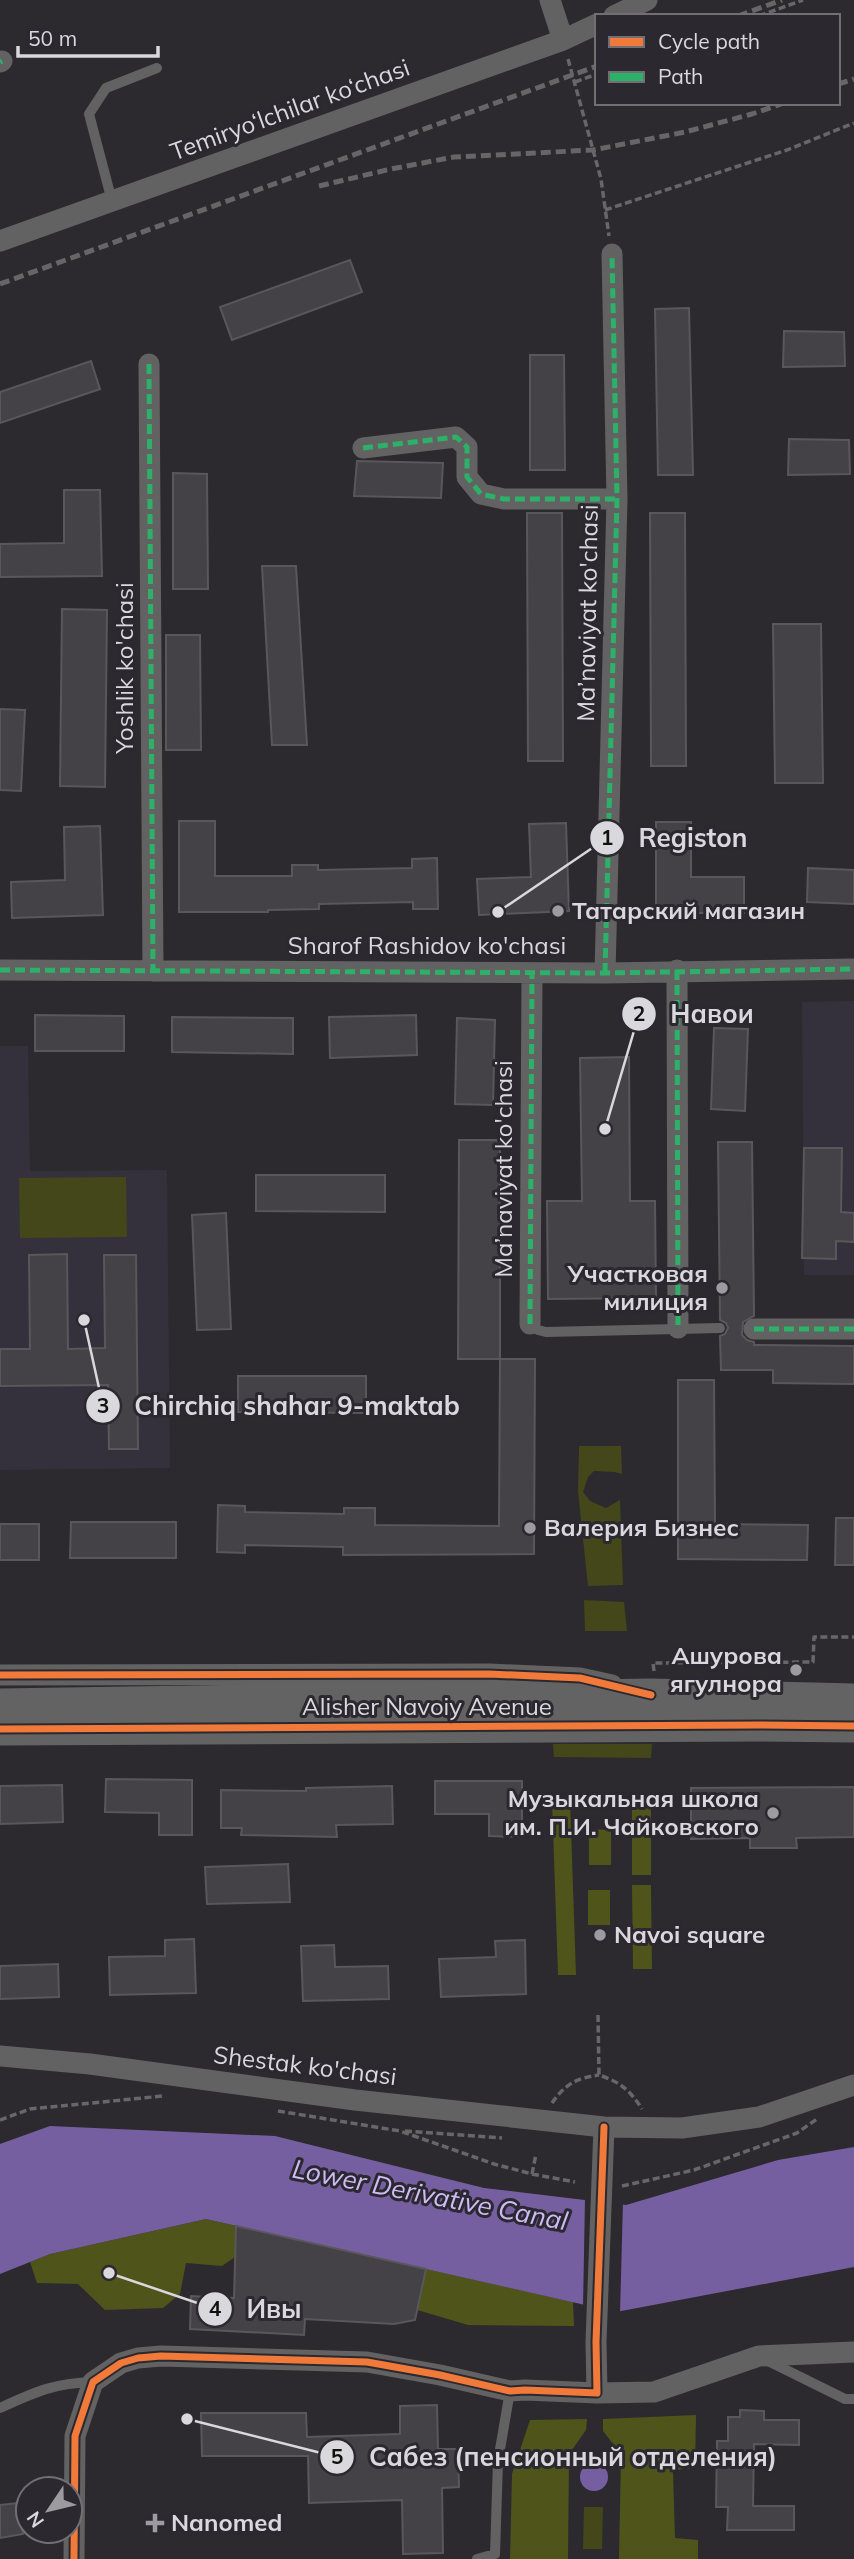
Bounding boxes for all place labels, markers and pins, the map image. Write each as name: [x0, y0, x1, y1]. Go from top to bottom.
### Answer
callout: Registon: [590, 815, 761, 862]
place label: Татарский магазин: [572, 895, 805, 925]
marker: Татарский магазин: [550, 903, 566, 919]
callout: Навои: [621, 990, 768, 1037]
place label: Участковая милиция: [566, 1258, 708, 1316]
marker: Участковая милиция: [714, 1280, 730, 1296]
callout: Chirchiq shahar 9-maktab: [85, 1382, 474, 1429]
place label: Валерия Бизнес: [544, 1512, 739, 1542]
marker: Валерия Бизнес: [522, 1520, 538, 1536]
place label: Ашурова ягулнора: [670, 1640, 782, 1698]
marker: Ашурова ягулнора: [788, 1662, 804, 1678]
place label: Музыкальная школа им. П.И. Чайковского: [504, 1783, 759, 1841]
marker: Музыкальная школа им. П.И. Чайковского: [765, 1805, 781, 1821]
place label: Navoi square: [614, 1919, 765, 1949]
marker: Navoi square: [592, 1927, 608, 1943]
callout: Ивы: [198, 2285, 316, 2332]
callout: Сабез (пенсионный отделения): [320, 2433, 791, 2480]
place label: Nanomed: [171, 2507, 282, 2537]
marker: Nanomed: [145, 2513, 165, 2533]

